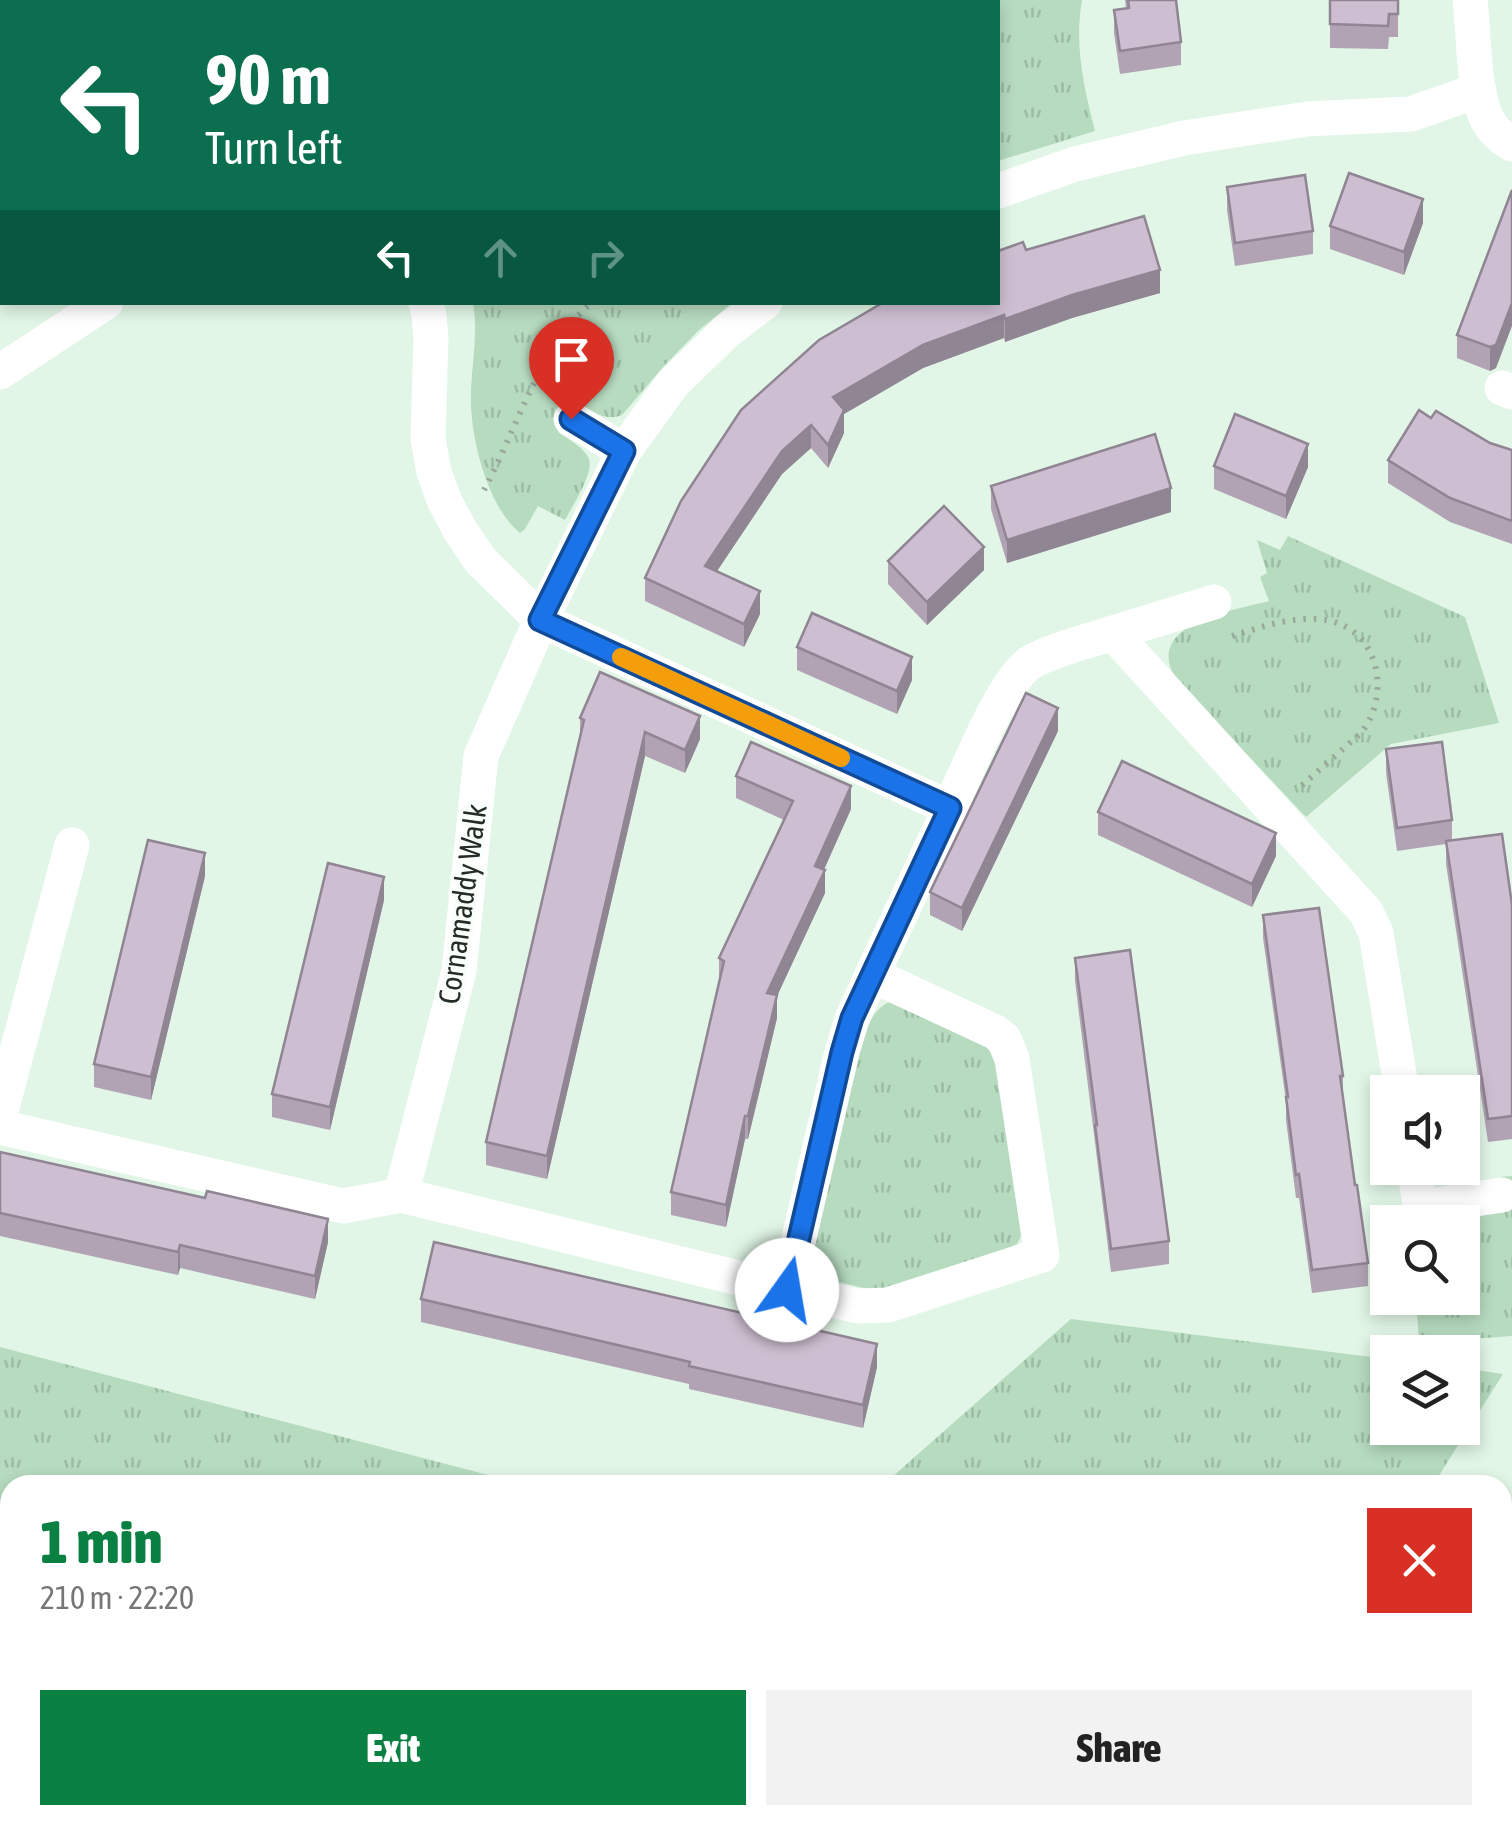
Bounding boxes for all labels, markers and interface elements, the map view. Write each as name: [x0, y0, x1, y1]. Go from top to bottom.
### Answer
text: 90 m: [205, 39, 331, 119]
icon: left: [40, 40, 170, 170]
text: Turn left: [205, 122, 343, 174]
icon: left: [368, 230, 423, 285]
icon: ahead: [473, 230, 528, 285]
icon: right: [578, 230, 633, 285]
pin: [529, 317, 614, 420]
icon: arrive: [544, 332, 599, 387]
street label: Cornamaddy Walk: [431, 802, 493, 1006]
map controls: [1370, 1075, 1480, 1445]
button: sound: [1370, 1075, 1480, 1185]
button: search: [1370, 1205, 1480, 1315]
position arrow: [735, 1238, 839, 1342]
button: layers: [1370, 1335, 1480, 1445]
text: 1 min: [40, 1507, 163, 1576]
button: close: [1367, 1508, 1472, 1613]
text: 210 m · 22:20: [40, 1579, 194, 1616]
button: Exit: [40, 1690, 746, 1805]
button: Share: [766, 1690, 1472, 1805]

